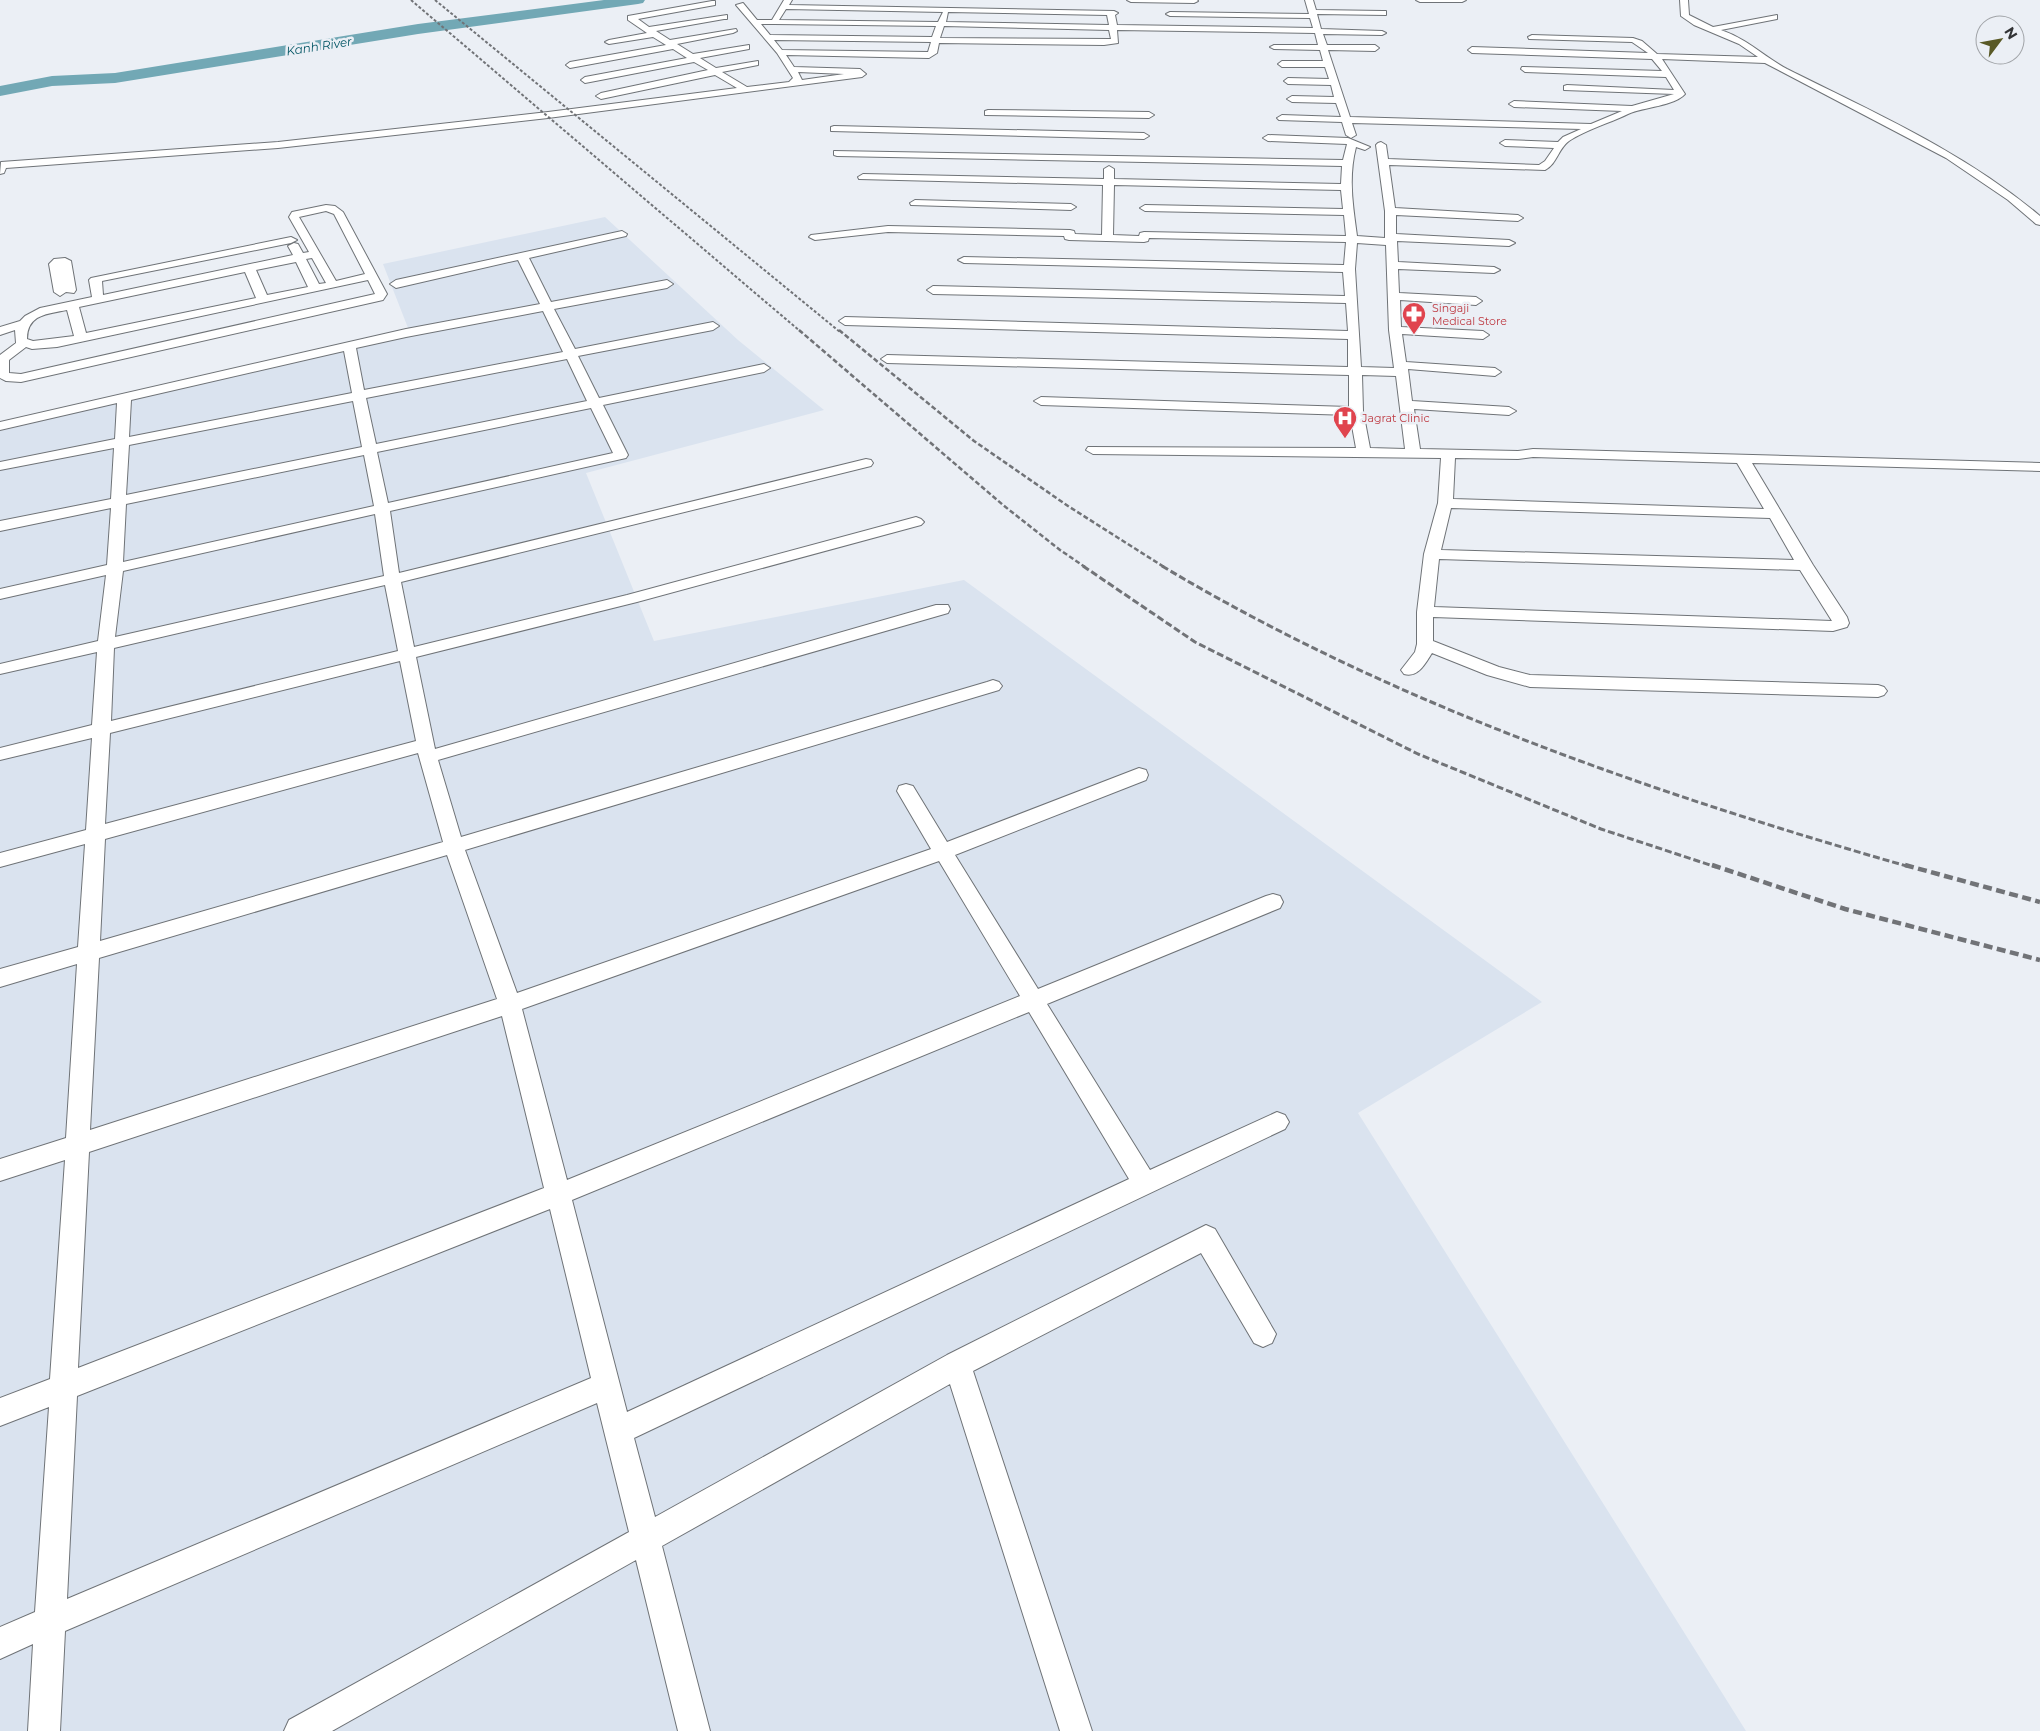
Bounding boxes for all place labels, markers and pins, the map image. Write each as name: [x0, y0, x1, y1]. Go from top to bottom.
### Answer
pharmacy icon: Singaji Medical Store: [1401, 301, 1427, 335]
place label: Singaji Medical Store: [1432, 301, 1507, 328]
hospital icon: Jagrat Clinic: [1332, 405, 1358, 439]
place label: Jagrat Clinic: [1361, 411, 1430, 425]

